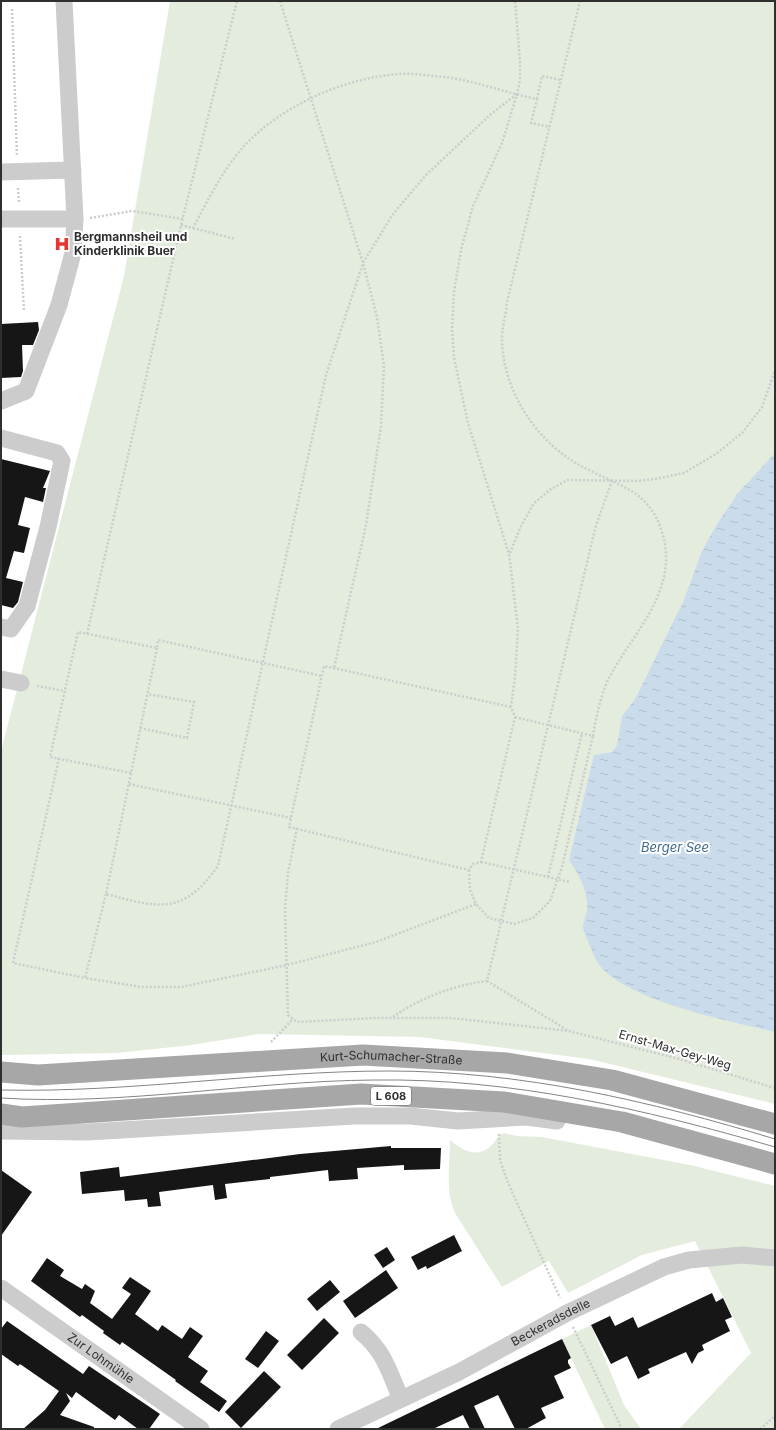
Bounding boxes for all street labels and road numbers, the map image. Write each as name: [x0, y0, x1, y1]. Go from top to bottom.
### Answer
street label: Ernst-Max-Gey-Weg: [617, 1026, 733, 1073]
street label: Kurt-Schumacher-Straße: [320, 1047, 463, 1068]
road number: L 608: [371, 1087, 411, 1105]
street label: Beckeradsdelle: [508, 1295, 592, 1349]
street label: Zur Lohmühle: [65, 1329, 137, 1387]

